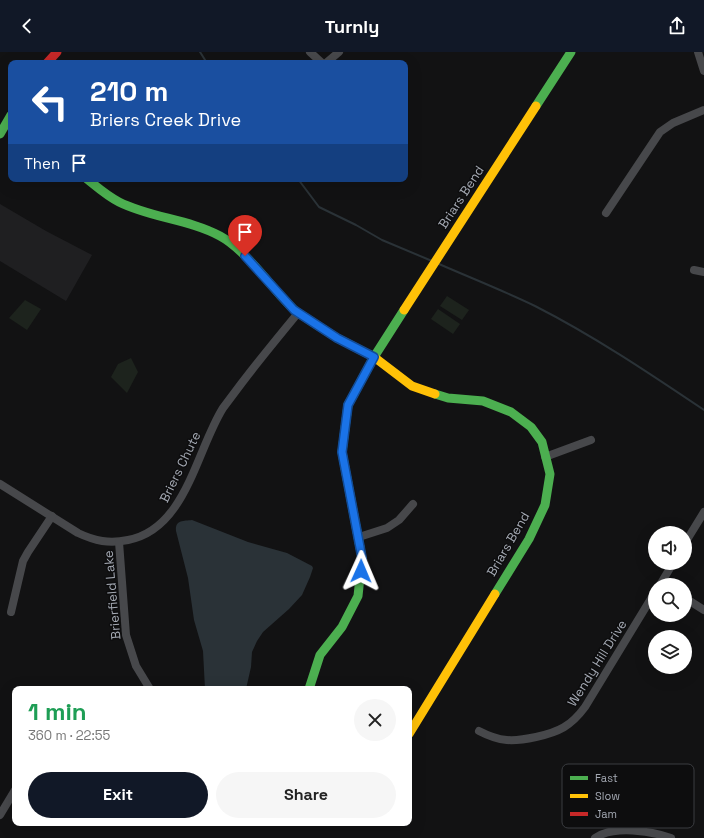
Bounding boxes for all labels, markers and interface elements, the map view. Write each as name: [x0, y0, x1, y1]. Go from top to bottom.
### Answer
icon: back: [16, 15, 38, 37]
text: Turnly: [325, 15, 379, 38]
icon: share: [666, 15, 688, 37]
text: 210 m: [90, 73, 168, 109]
icon: left: [24, 76, 76, 128]
text: Briers Creek Drive: [90, 108, 241, 131]
icon: arrive: [68, 152, 90, 174]
text: Then: [24, 154, 60, 173]
street label: Briars Bend: [434, 162, 488, 232]
pin: [228, 215, 262, 256]
icon: arrive: [234, 221, 256, 243]
street label: Briers Chute: [155, 429, 205, 505]
street label: Briars Bend: [483, 509, 533, 579]
map controls: [648, 526, 692, 674]
button: sound: [648, 526, 692, 570]
street label: Brierfield Lake: [100, 550, 124, 640]
position arrow: [340, 550, 382, 592]
button: search: [648, 578, 692, 622]
street label: Wendy Hill Drive: [564, 616, 630, 710]
button: layers: [648, 630, 692, 674]
text: 1 min: [28, 696, 87, 727]
button: close: [354, 699, 396, 741]
text: 360 m · 22:55: [28, 727, 110, 744]
legend: [562, 764, 694, 828]
text: Fast: [595, 771, 618, 785]
button: Exit: [28, 772, 208, 818]
button: Share: [216, 772, 396, 818]
text: Slow: [595, 789, 620, 803]
text: Jam: [595, 807, 617, 821]

